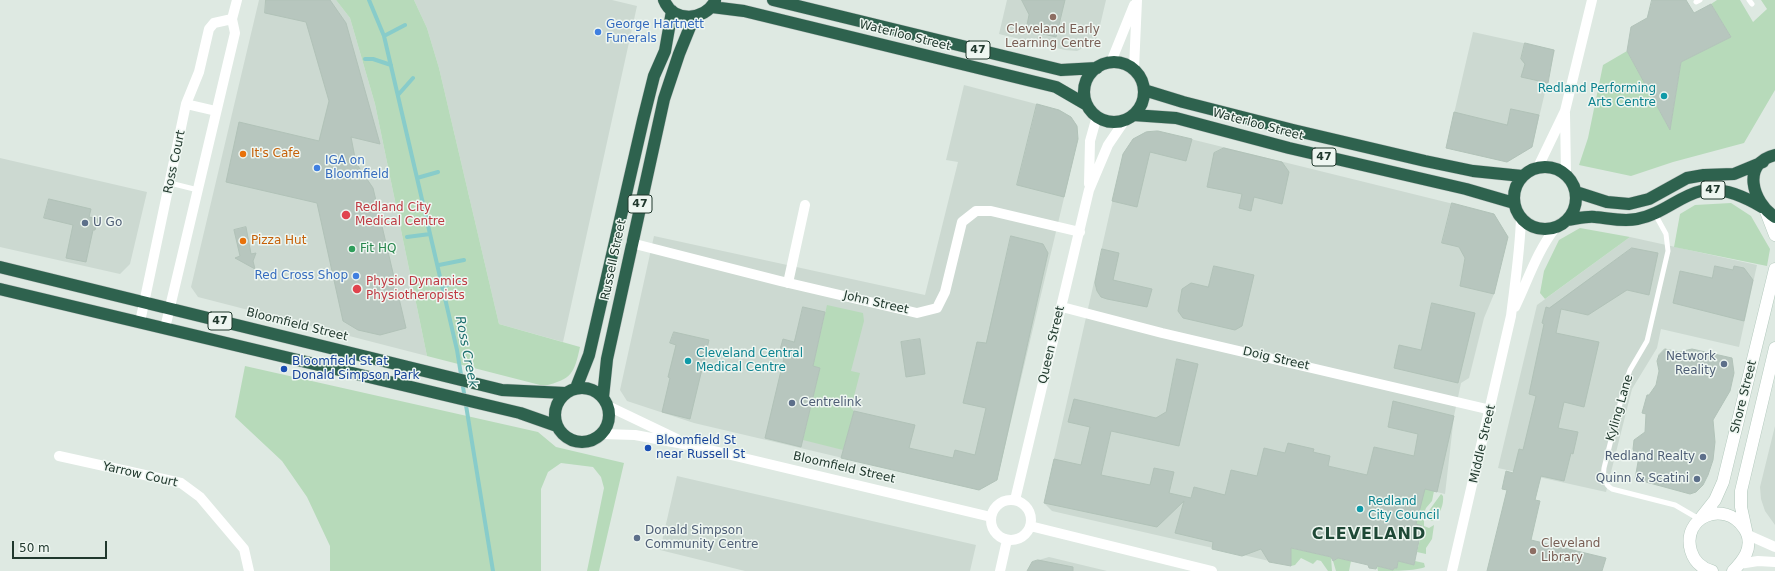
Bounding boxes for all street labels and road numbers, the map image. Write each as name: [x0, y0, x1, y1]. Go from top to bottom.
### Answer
street label: Waterloo Street: [858, 18, 952, 54]
road number: 47: [966, 41, 990, 59]
street label: Waterloo Street: [1211, 106, 1305, 144]
street label: Ross Court: [161, 129, 189, 195]
road number: 47: [1312, 148, 1336, 166]
road number: 47: [1701, 181, 1725, 199]
road number: 47: [628, 195, 652, 213]
street label: Russell Street: [598, 218, 630, 302]
street label: John Street: [842, 289, 910, 317]
street label: Bloomfield Street: [245, 305, 349, 345]
street label: Queen Street: [1036, 305, 1068, 385]
road number: 47: [208, 312, 232, 330]
street label: Doig Street: [1241, 344, 1311, 374]
street label: Shore Street: [1728, 359, 1760, 435]
street label: Kyling Lane: [1604, 373, 1636, 443]
street label: Middle Street: [1467, 403, 1499, 485]
street label: Bloomfield Street: [792, 449, 896, 487]
street label: Yarrow Court: [101, 459, 179, 491]

